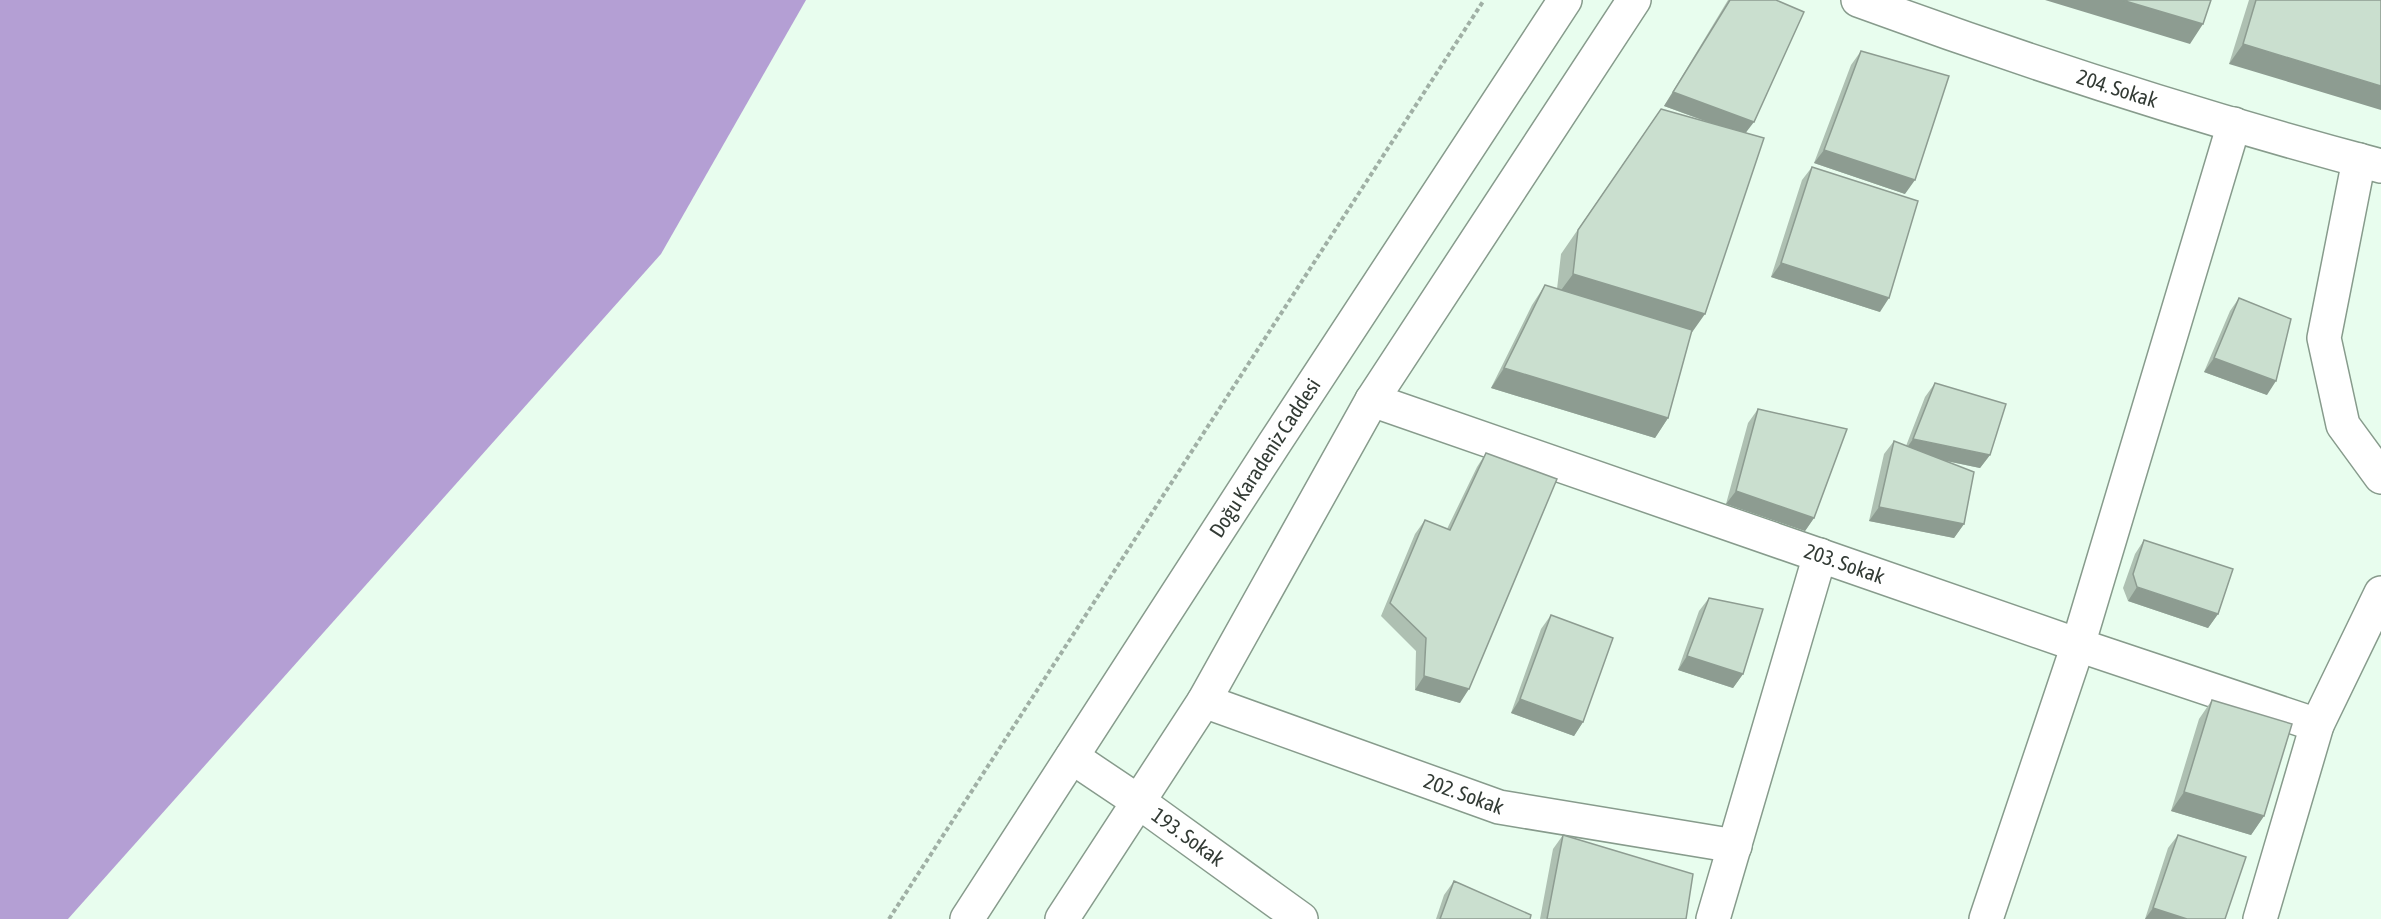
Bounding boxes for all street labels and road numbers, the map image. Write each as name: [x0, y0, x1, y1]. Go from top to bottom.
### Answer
street label: 204. Sokak: [2074, 64, 2161, 112]
street label: Doğu Karadeniz Caddesi: [1204, 373, 1325, 542]
street label: 203. Sokak: [1801, 538, 1888, 588]
street label: 202. Sokak: [1421, 768, 1507, 819]
street label: 193. Sokak: [1148, 802, 1229, 871]

